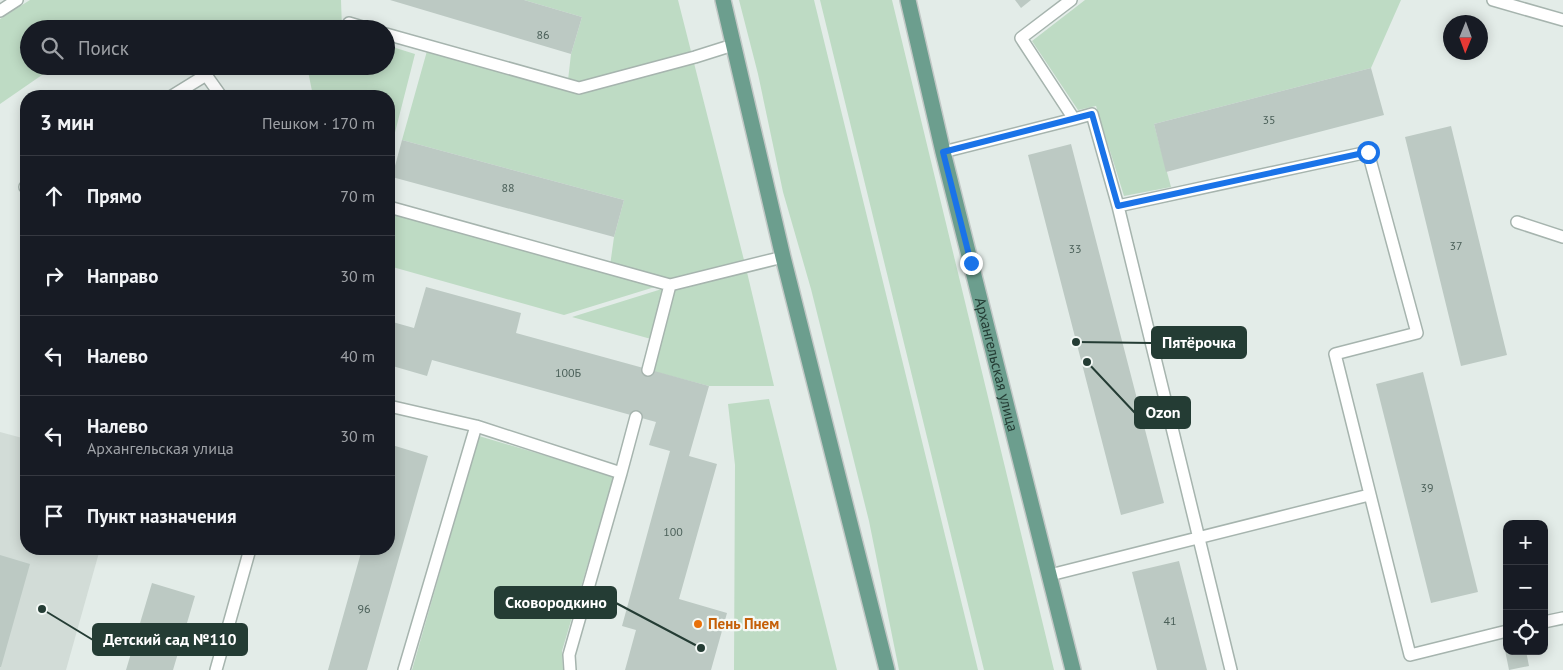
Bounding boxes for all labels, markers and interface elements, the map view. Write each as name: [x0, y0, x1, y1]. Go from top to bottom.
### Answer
north arrow: [1443, 15, 1488, 60]
search box: [20, 20, 395, 75]
house number: 86: [536, 27, 550, 42]
icon: search: [38, 34, 66, 62]
text: Поиск: [78, 36, 129, 60]
text: 3 мин: [40, 109, 94, 136]
house number: 35: [1262, 112, 1276, 127]
text: Пешком · 170 m: [262, 113, 375, 133]
route start: [1357, 141, 1380, 164]
house number: 88: [501, 180, 515, 195]
icon: ahead: [40, 182, 68, 210]
text: Прямо: [87, 184, 142, 208]
text: 70 m: [340, 186, 375, 206]
house number: 37: [1449, 238, 1463, 253]
house number: 33: [1068, 241, 1082, 256]
route end: [960, 252, 983, 275]
icon: right: [40, 262, 68, 290]
text: Направо: [87, 264, 158, 288]
text: 30 m: [340, 266, 375, 286]
street label: Архангельская улица: [971, 295, 1023, 433]
callout: Пятёрочка: [1152, 327, 1246, 358]
text: Пятёрочка: [1162, 332, 1236, 352]
icon: left: [40, 342, 68, 370]
text: Налево: [87, 344, 148, 368]
text: 40 m: [340, 346, 375, 366]
house number: 100Б: [555, 365, 582, 380]
callout: Ozon: [1135, 397, 1190, 428]
text: Ozon: [1146, 402, 1180, 422]
text: Налево: [87, 414, 148, 438]
icon: left: [40, 422, 68, 450]
text: 30 m: [340, 426, 375, 446]
text: Архангельская улица: [87, 438, 234, 458]
house number: 39: [1420, 480, 1434, 495]
icon: arrive: [40, 502, 68, 530]
text: Пункт назначения: [87, 504, 237, 528]
map controls: [1503, 520, 1548, 655]
button: +: [1503, 520, 1548, 565]
house number: 100: [663, 524, 683, 539]
button: −: [1503, 565, 1548, 610]
callout: Сковородкино: [495, 587, 616, 618]
text: Сковородкино: [505, 592, 607, 612]
house number: 96: [357, 601, 371, 616]
button: locate: [1503, 610, 1548, 655]
house number: 41: [1163, 613, 1177, 628]
place label: Пень Пнем: [708, 614, 779, 633]
marker: Пень Пнем: [692, 618, 704, 630]
callout: Детский сад №110: [93, 624, 247, 655]
text: Детский сад №110: [103, 629, 237, 649]

